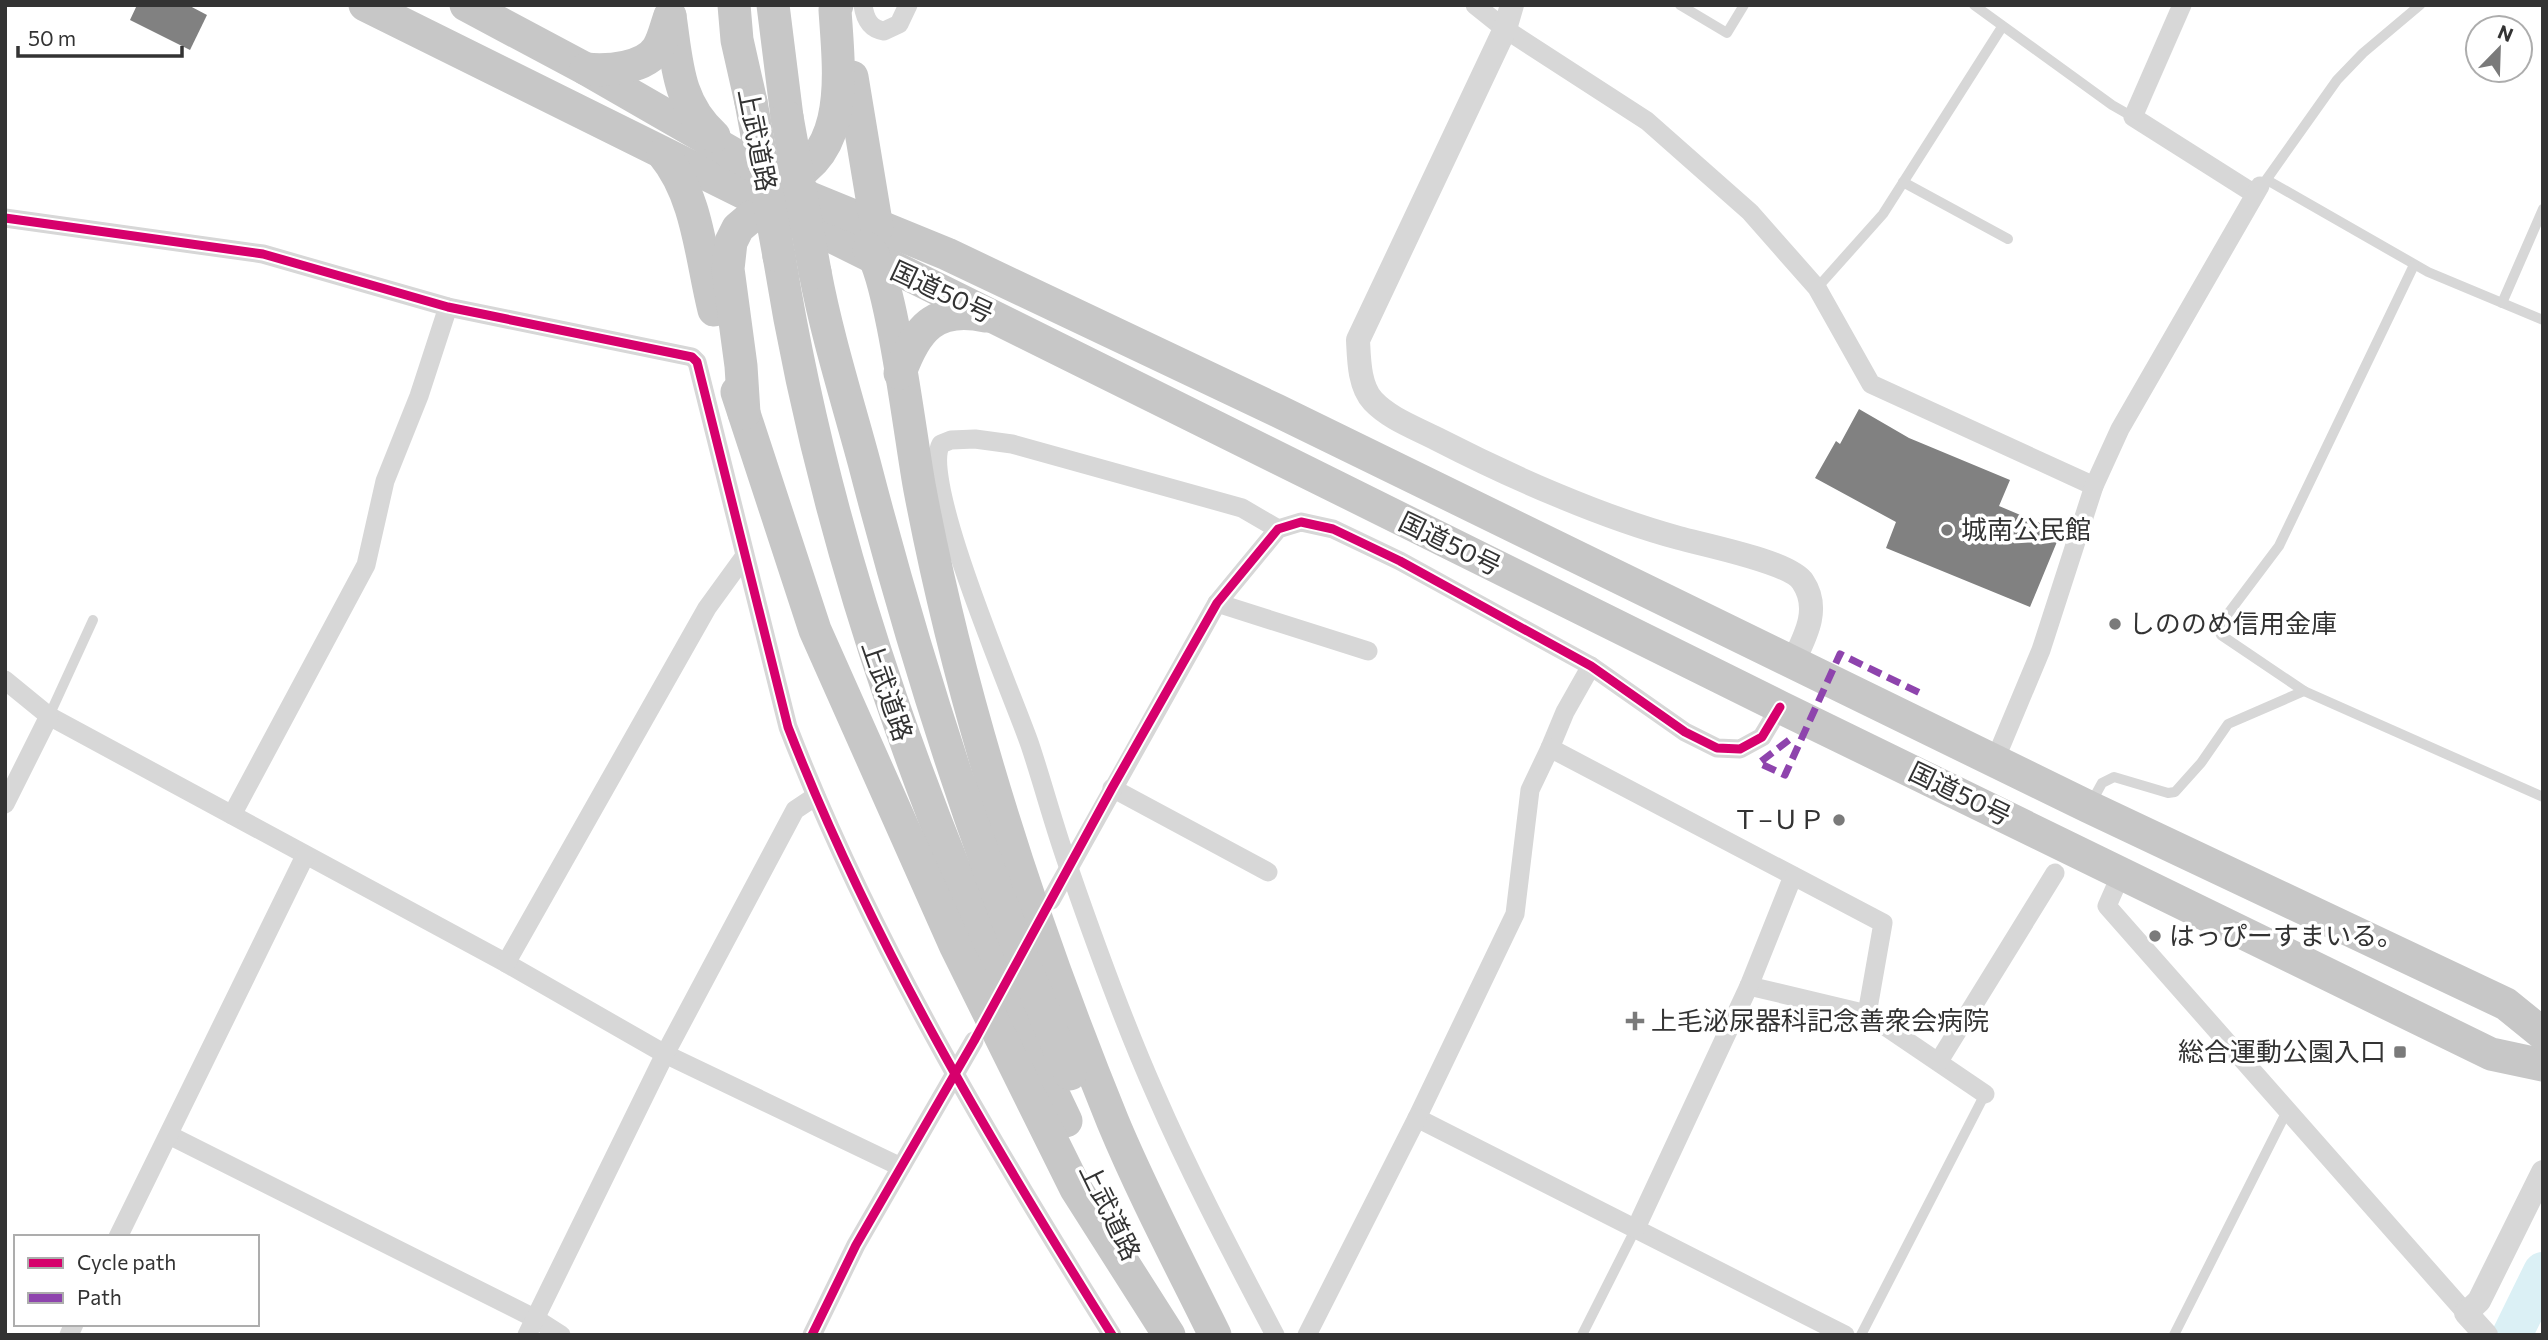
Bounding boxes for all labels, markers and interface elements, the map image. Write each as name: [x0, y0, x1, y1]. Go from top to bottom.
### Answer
scale bar: [18, 14, 182, 58]
north arrow: [2464, 14, 2534, 84]
text: N: [2495, 20, 2517, 46]
text: 50 m: [28, 25, 76, 50]
street label: 上武道路: [733, 86, 784, 194]
street label: 国道50号: [886, 253, 999, 328]
street label: 国道50号: [1394, 505, 1507, 581]
place label: 城南公民館: [1961, 513, 2091, 544]
marker: 城南公民館: [1939, 522, 1955, 538]
place label: しののめ信用金庫: [2129, 607, 2337, 638]
marker: しののめ信用金庫: [2107, 616, 2123, 632]
street label: 上武道路: [857, 636, 920, 745]
street label: 国道50号: [1904, 755, 2017, 831]
place label: Ｔ−ＵＰ: [1732, 803, 1825, 834]
marker: Ｔ−ＵＰ: [1831, 812, 1847, 828]
place label: はっぴーすまいる。: [2169, 919, 2403, 950]
marker: はっぴーすまいる。: [2147, 928, 2163, 944]
place label: 上毛泌尿器科記念善衆会病院: [1651, 1004, 1989, 1035]
marker: 上毛泌尿器科記念善衆会病院: [1625, 1011, 1645, 1031]
place label: 総合運動公園入口: [2178, 1035, 2386, 1066]
marker: 総合運動公園入口: [2392, 1044, 2408, 1060]
street label: 上武道路: [1075, 1158, 1148, 1265]
legend: [14, 1235, 259, 1326]
text: Cycle path: [77, 1249, 176, 1274]
text: Path: [77, 1284, 122, 1309]

